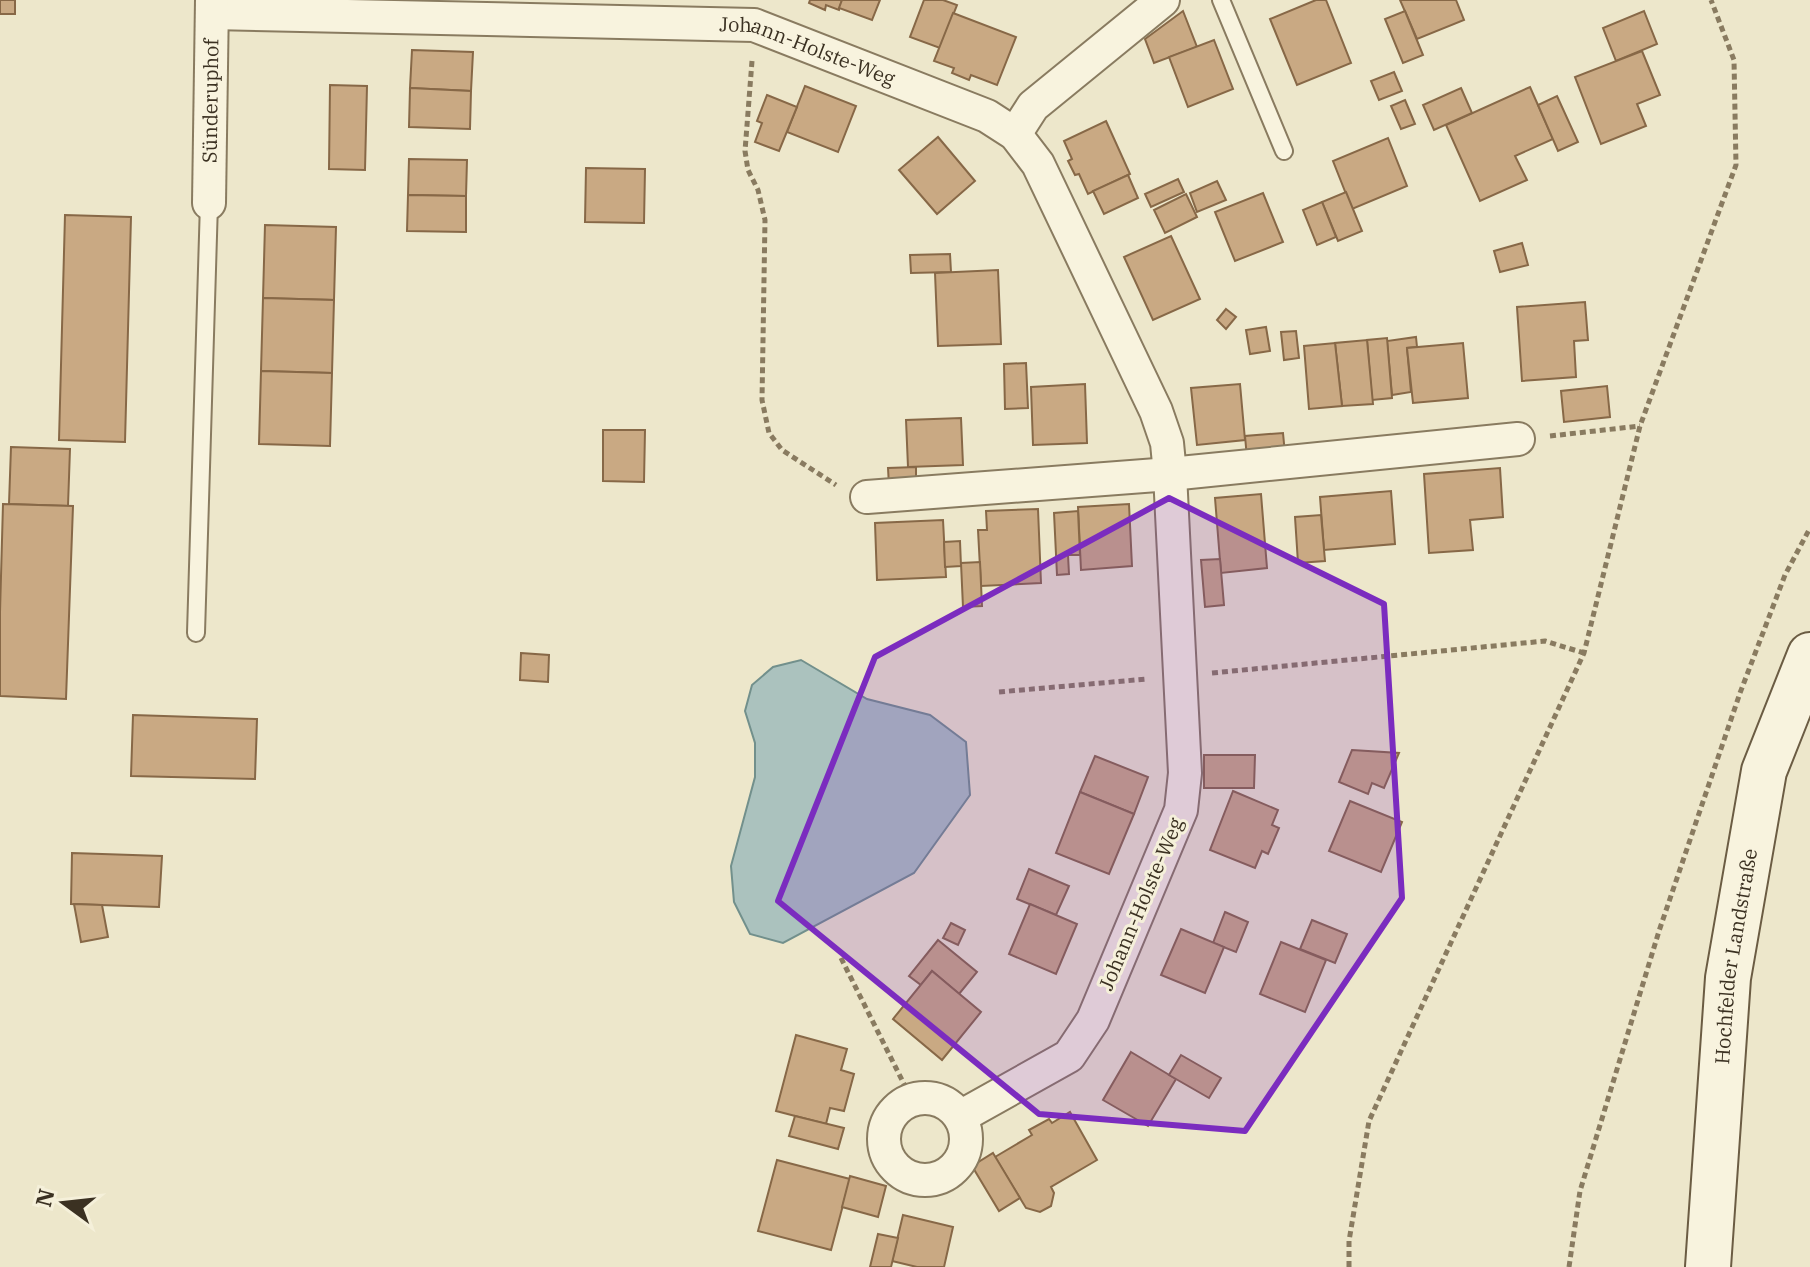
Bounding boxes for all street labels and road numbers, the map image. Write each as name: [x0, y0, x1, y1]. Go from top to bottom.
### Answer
street label: Johann-Holste-Weg: [719, 10, 899, 92]
street label: Sünderuphof: [196, 38, 224, 163]
street label: Johann-Holste-Weg: [1092, 813, 1189, 994]
street label: Hochfelder Landstraße: [1708, 846, 1763, 1065]

